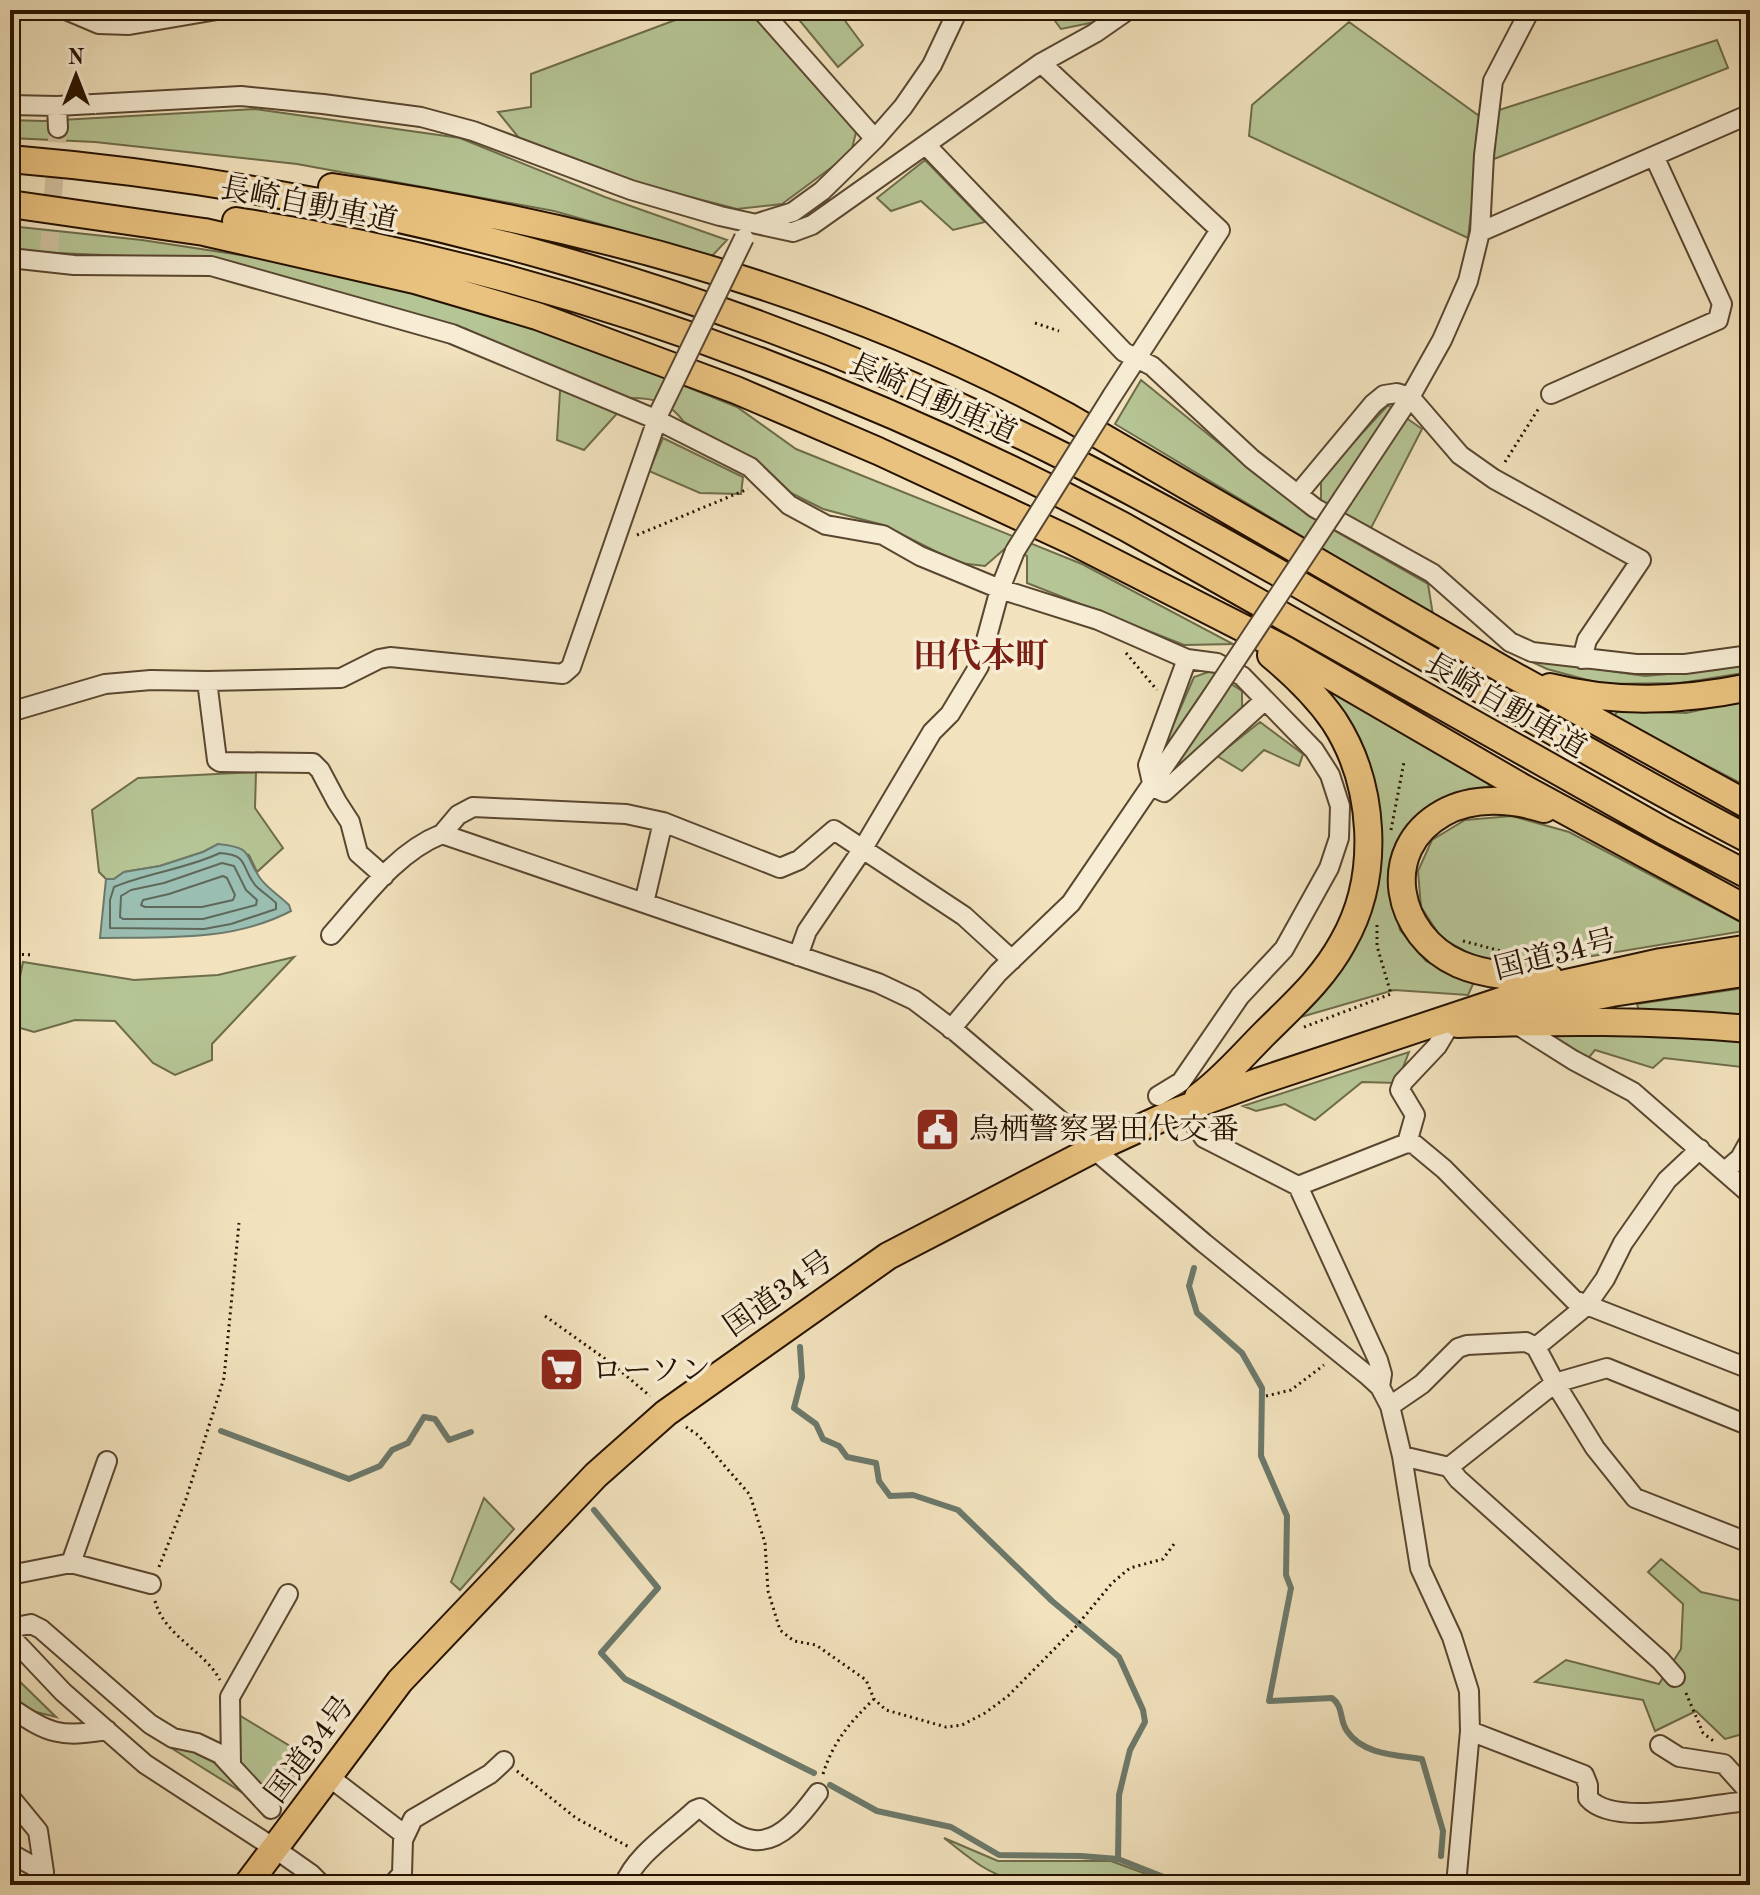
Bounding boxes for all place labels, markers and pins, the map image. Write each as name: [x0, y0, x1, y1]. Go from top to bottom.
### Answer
public building icon: 鳥栖警察署田代交番: [914, 1105, 962, 1153]
place label: 鳥栖警察署田代交番: [969, 1113, 1239, 1146]
supermarket icon: ローソン: [537, 1346, 585, 1394]
place label: ローソン: [592, 1357, 711, 1387]

